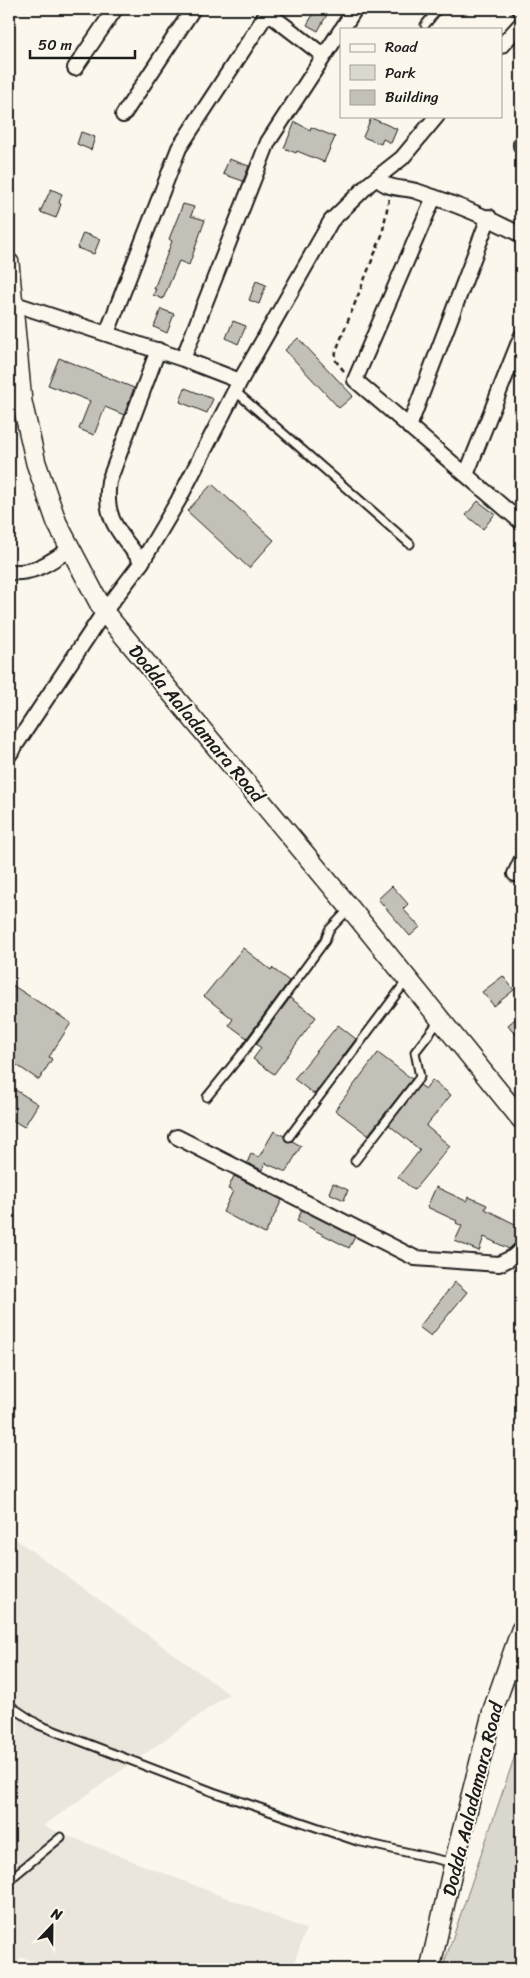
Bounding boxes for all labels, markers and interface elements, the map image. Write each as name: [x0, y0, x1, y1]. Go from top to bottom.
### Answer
scale bar: [30, 28, 135, 60]
legend: [340, 28, 502, 118]
text: 50 m: [38, 32, 73, 58]
text: Road: [385, 34, 418, 60]
text: Park: [385, 60, 416, 86]
text: Building: [385, 84, 439, 110]
street label: Dodda Aaladamara Road: [120, 636, 275, 812]
street label: Dodda Aaladamara Road: [432, 1697, 513, 1900]
north arrow: [28, 1900, 78, 1950]
text: N: [47, 1901, 66, 1928]

